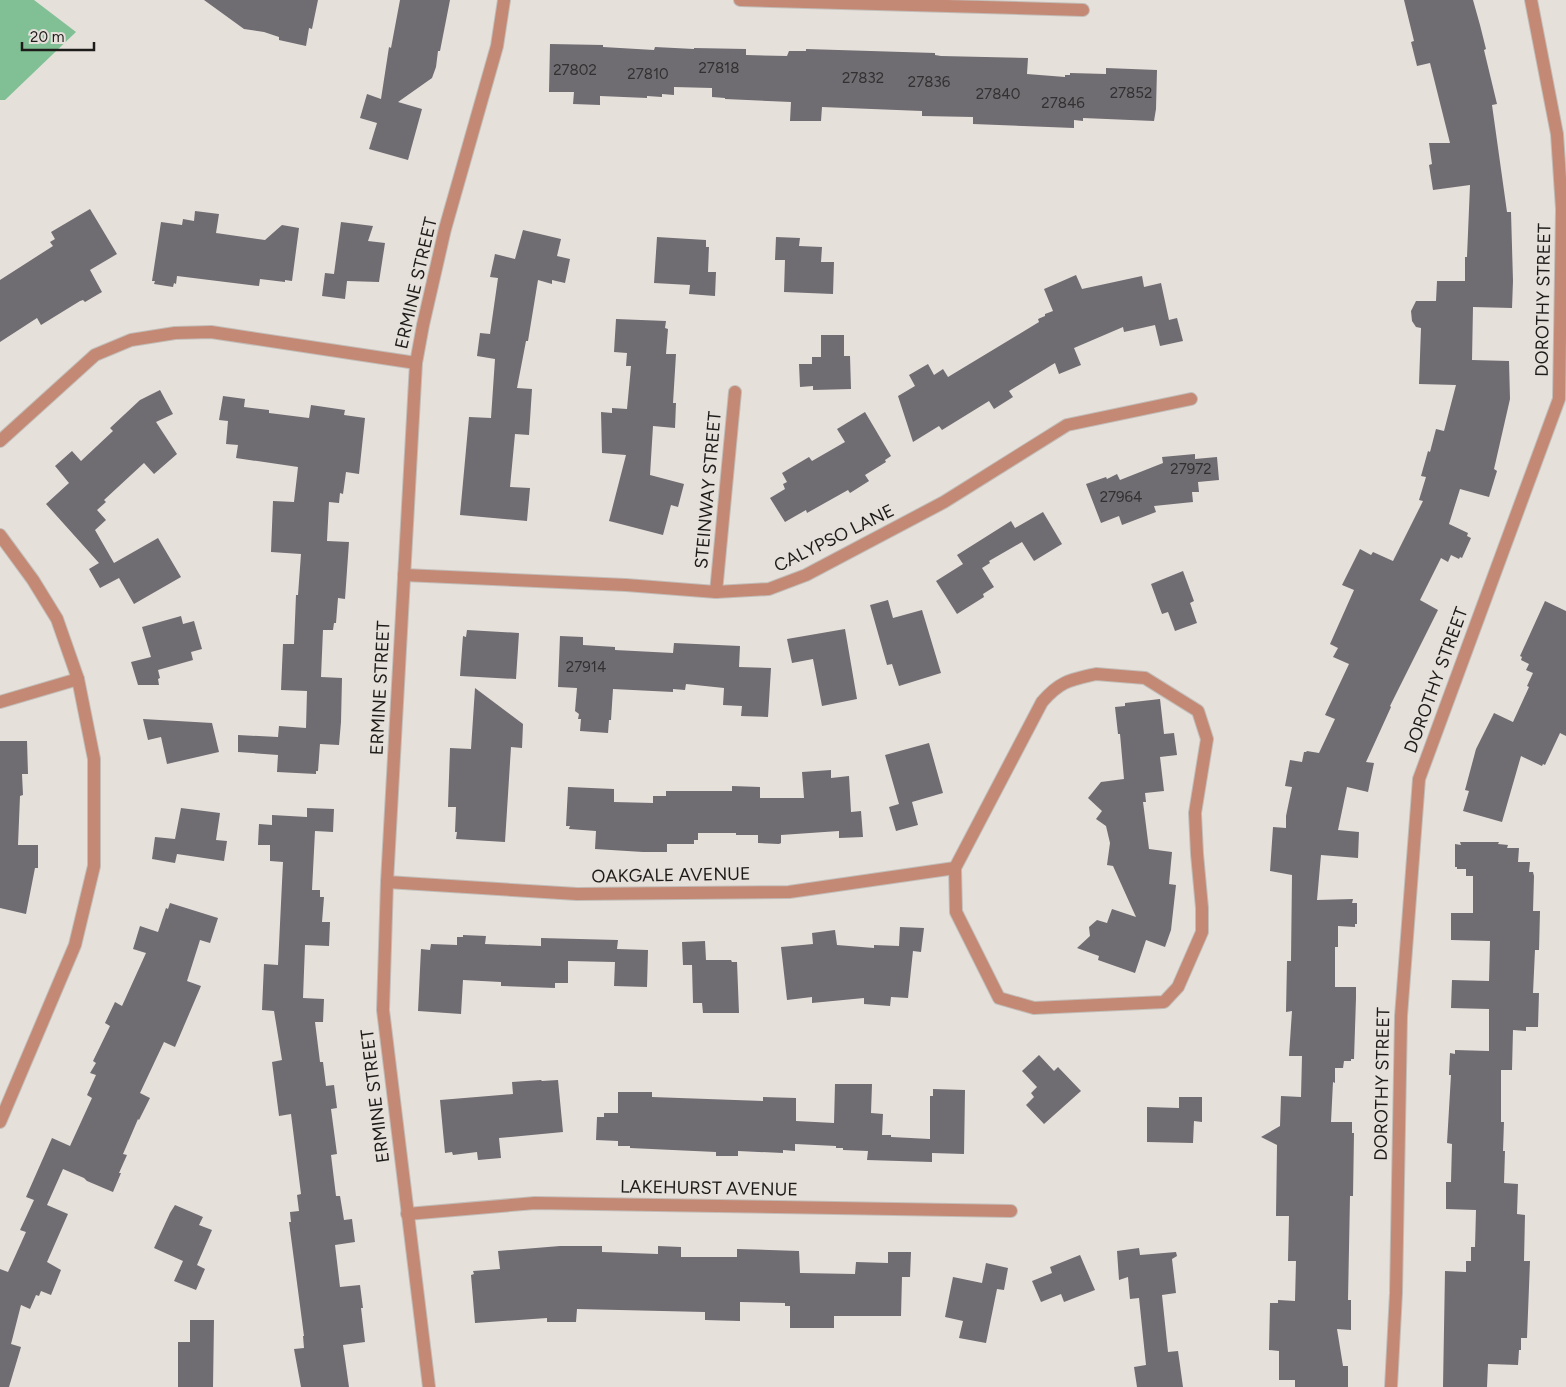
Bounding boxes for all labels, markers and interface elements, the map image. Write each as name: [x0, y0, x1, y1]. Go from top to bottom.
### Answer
scale bar: [22, 20, 95, 52]
text: 20 m: [30, 28, 64, 46]
house number: 27818: [698, 59, 740, 77]
house number: 27802: [553, 61, 597, 79]
house number: 27810: [627, 65, 669, 83]
house number: 27832: [842, 69, 884, 87]
house number: 27836: [908, 73, 951, 91]
house number: 27852: [1110, 84, 1152, 102]
house number: 27840: [976, 85, 1020, 103]
house number: 27846: [1041, 94, 1085, 112]
street label: ERMINE STREET: [390, 215, 442, 351]
street label: DOROTHY STREET: [1531, 223, 1555, 377]
street label: STEINWAY STREET: [690, 410, 726, 570]
house number: 27972: [1170, 460, 1212, 478]
house number: 27964: [1100, 488, 1142, 506]
street label: CALYPSO LANE: [770, 499, 898, 577]
street label: DOROTHY STREET: [1399, 604, 1473, 756]
street label: ERMINE STREET: [365, 620, 395, 756]
house number: 27914: [566, 658, 606, 676]
street label: OAKGALE AVENUE: [591, 863, 751, 887]
street label: DOROTHY STREET: [1370, 1007, 1394, 1161]
street label: ERMINE STREET: [356, 1028, 394, 1164]
street label: LAKEHURST AVENUE: [620, 1175, 798, 1201]

